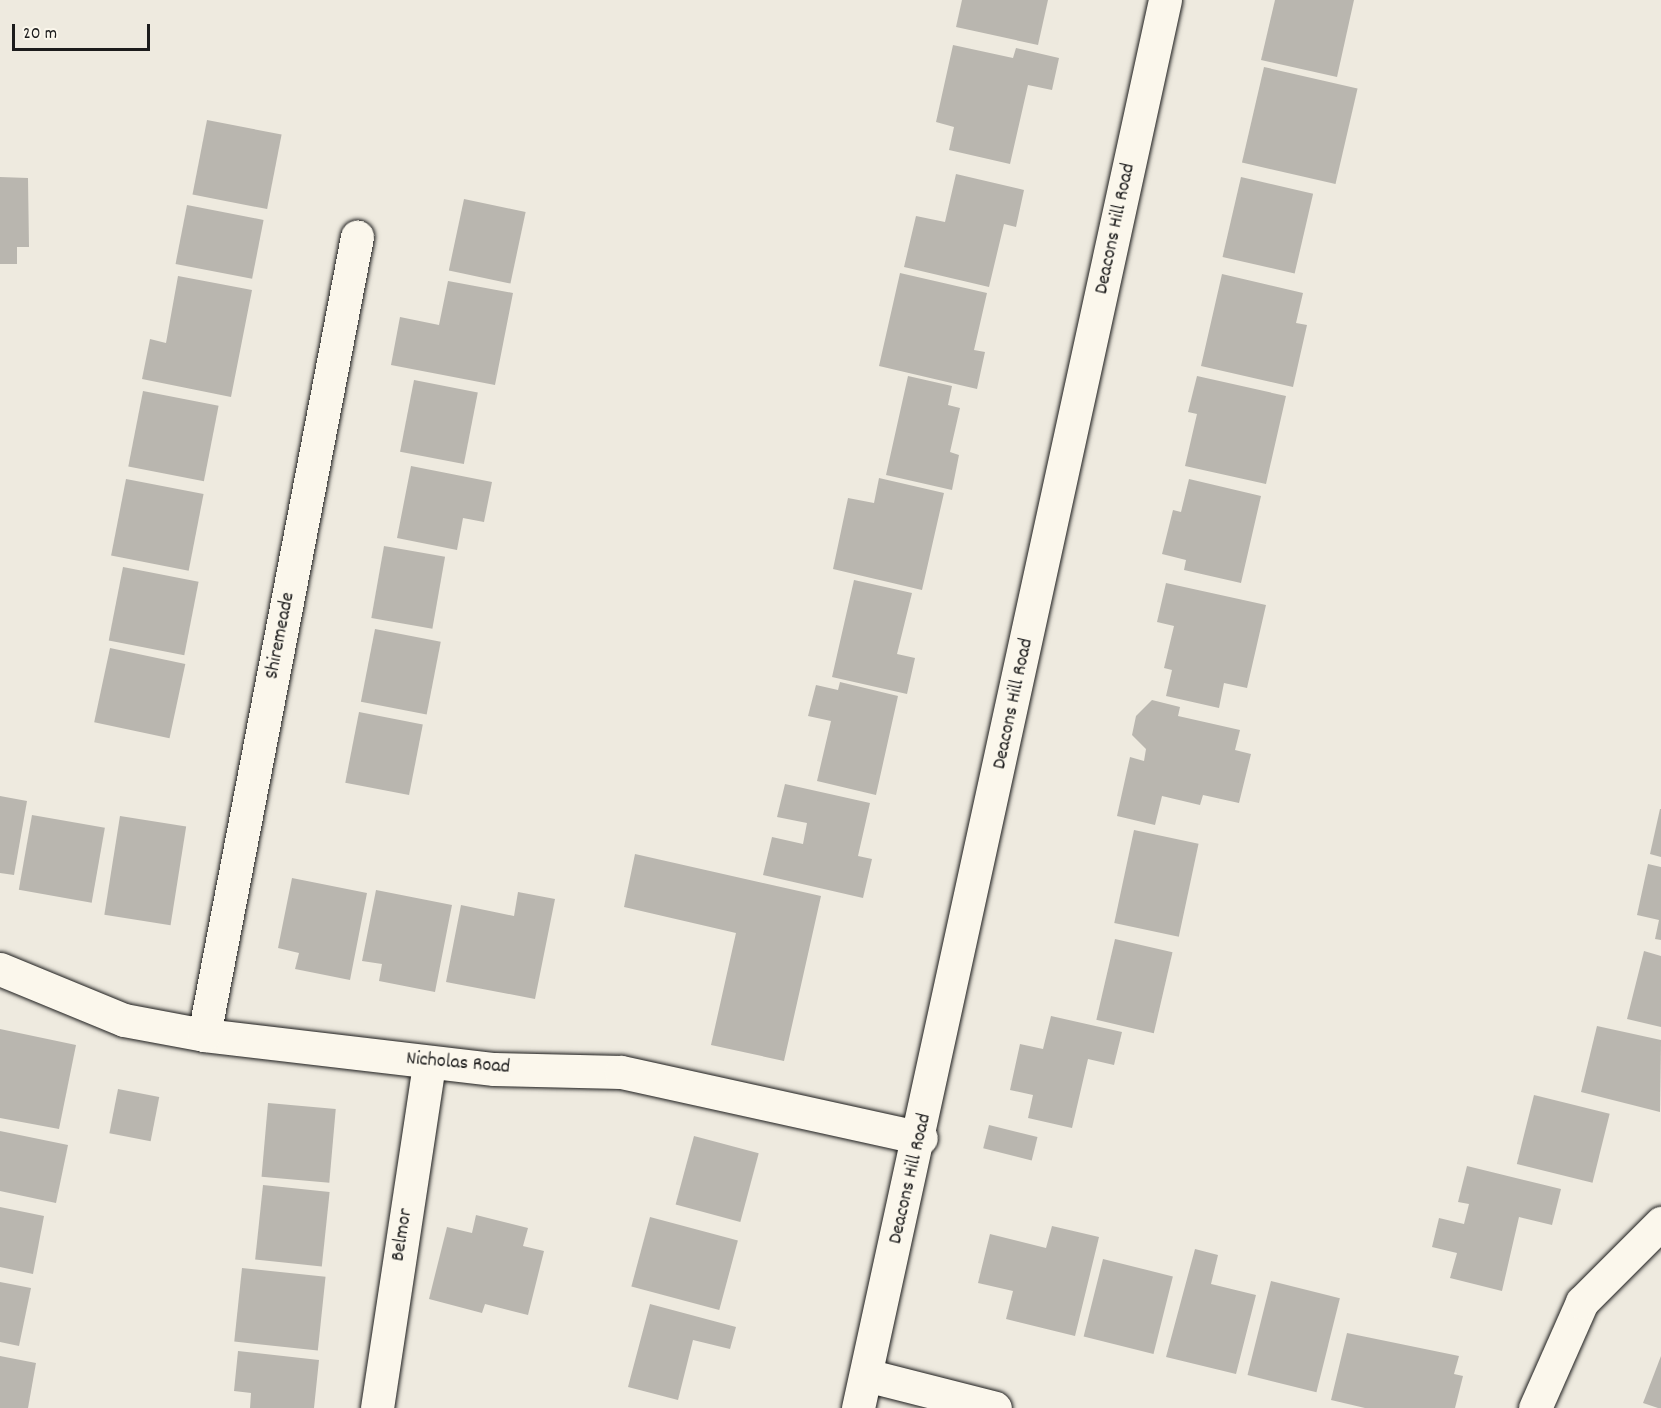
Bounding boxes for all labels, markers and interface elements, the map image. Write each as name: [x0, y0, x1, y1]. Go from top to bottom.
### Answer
scale bar: [15, 12, 153, 50]
text: 20 m: [23, 22, 57, 47]
street label: Deacons Hill Road: [1090, 161, 1142, 297]
street label: Shiremeade: [261, 591, 301, 681]
street label: Deacons Hill Road: [988, 636, 1040, 772]
street label: Nicholas Road: [405, 1048, 511, 1080]
street label: Deacons Hill Road: [884, 1111, 938, 1247]
street label: Belmor: [387, 1207, 419, 1263]

